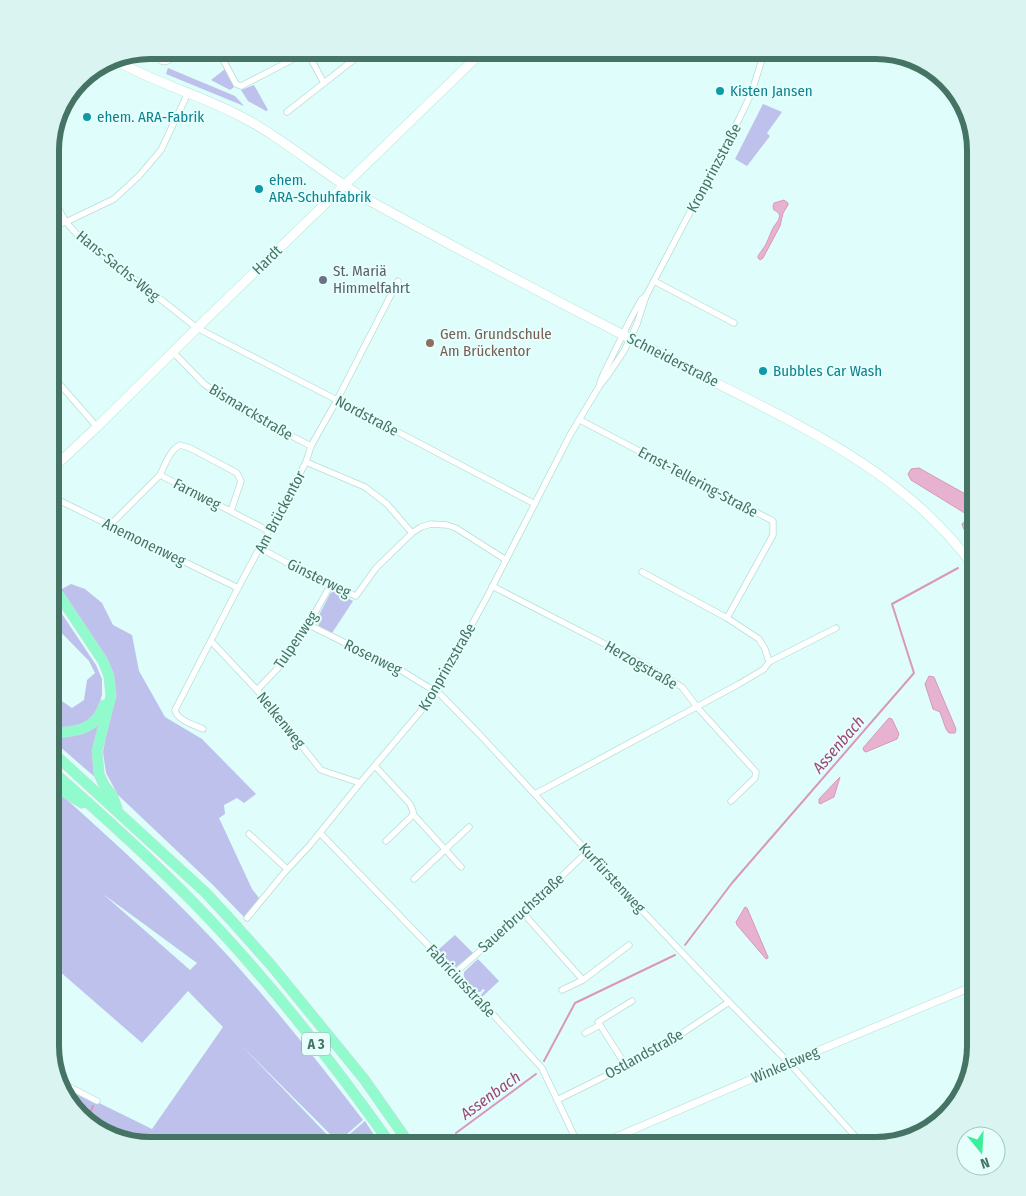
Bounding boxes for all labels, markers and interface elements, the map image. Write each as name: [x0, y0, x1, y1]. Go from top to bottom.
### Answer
place label: Kisten Jansen: [730, 82, 813, 100]
marker: Kisten Jansen: [714, 85, 726, 97]
place label: ehem. ARA-Fabrik: [97, 108, 204, 126]
marker: ehem. ARA-Fabrik: [81, 111, 93, 123]
street label: Kronprinzstraße: [683, 120, 745, 216]
place label: ehem. ARA-Schuhfabrik: [269, 171, 371, 206]
marker: ehem. ARA-Schuhfabrik: [253, 183, 265, 195]
street label: Hans-Sachs-Weg: [73, 227, 163, 305]
street label: Hardt: [248, 242, 286, 278]
place label: St. Mariä Himmelfahrt: [333, 262, 410, 297]
marker: St. Mariä Himmelfahrt: [317, 274, 329, 286]
place label: Gem. Grundschule Am Brückentor: [440, 325, 552, 360]
street label: Schneiderstraße: [624, 329, 722, 391]
marker: Gem. Grundschule Am Brückentor: [424, 337, 436, 349]
place label: Bubbles Car Wash: [773, 362, 882, 380]
marker: Bubbles Car Wash: [757, 365, 769, 377]
street label: Bismarckstraße: [206, 380, 296, 444]
street label: Nordstraße: [332, 392, 402, 440]
street label: Ernst-Tellering-Straße: [635, 443, 761, 521]
street label: Am Brückentor: [251, 467, 310, 556]
street label: Farnweg: [170, 475, 224, 513]
street label: Anemonenweg: [100, 514, 188, 570]
street label: Ginsterweg: [284, 555, 354, 601]
street label: Tulpenweg: [270, 608, 322, 672]
street label: Kronprinzstraße: [415, 620, 479, 714]
street label: Rosenweg: [341, 635, 405, 679]
street label: Herzogstraße: [601, 637, 681, 693]
street label: Nelkenweg: [253, 688, 309, 752]
water label: Assenbach: [808, 712, 868, 778]
street label: Kurfürstenweg: [575, 839, 649, 917]
street label: Sauerbruchstraße: [474, 870, 568, 956]
street label: Fabriciusstraße: [423, 941, 499, 1021]
street label: Ostlandstraße: [602, 1025, 686, 1083]
road number: A 3: [302, 1032, 330, 1056]
street label: Winkelsweg: [748, 1043, 822, 1087]
water label: Assenbach: [456, 1067, 524, 1124]
north arrow: [956, 1126, 1006, 1176]
text: N: [978, 1154, 991, 1172]

